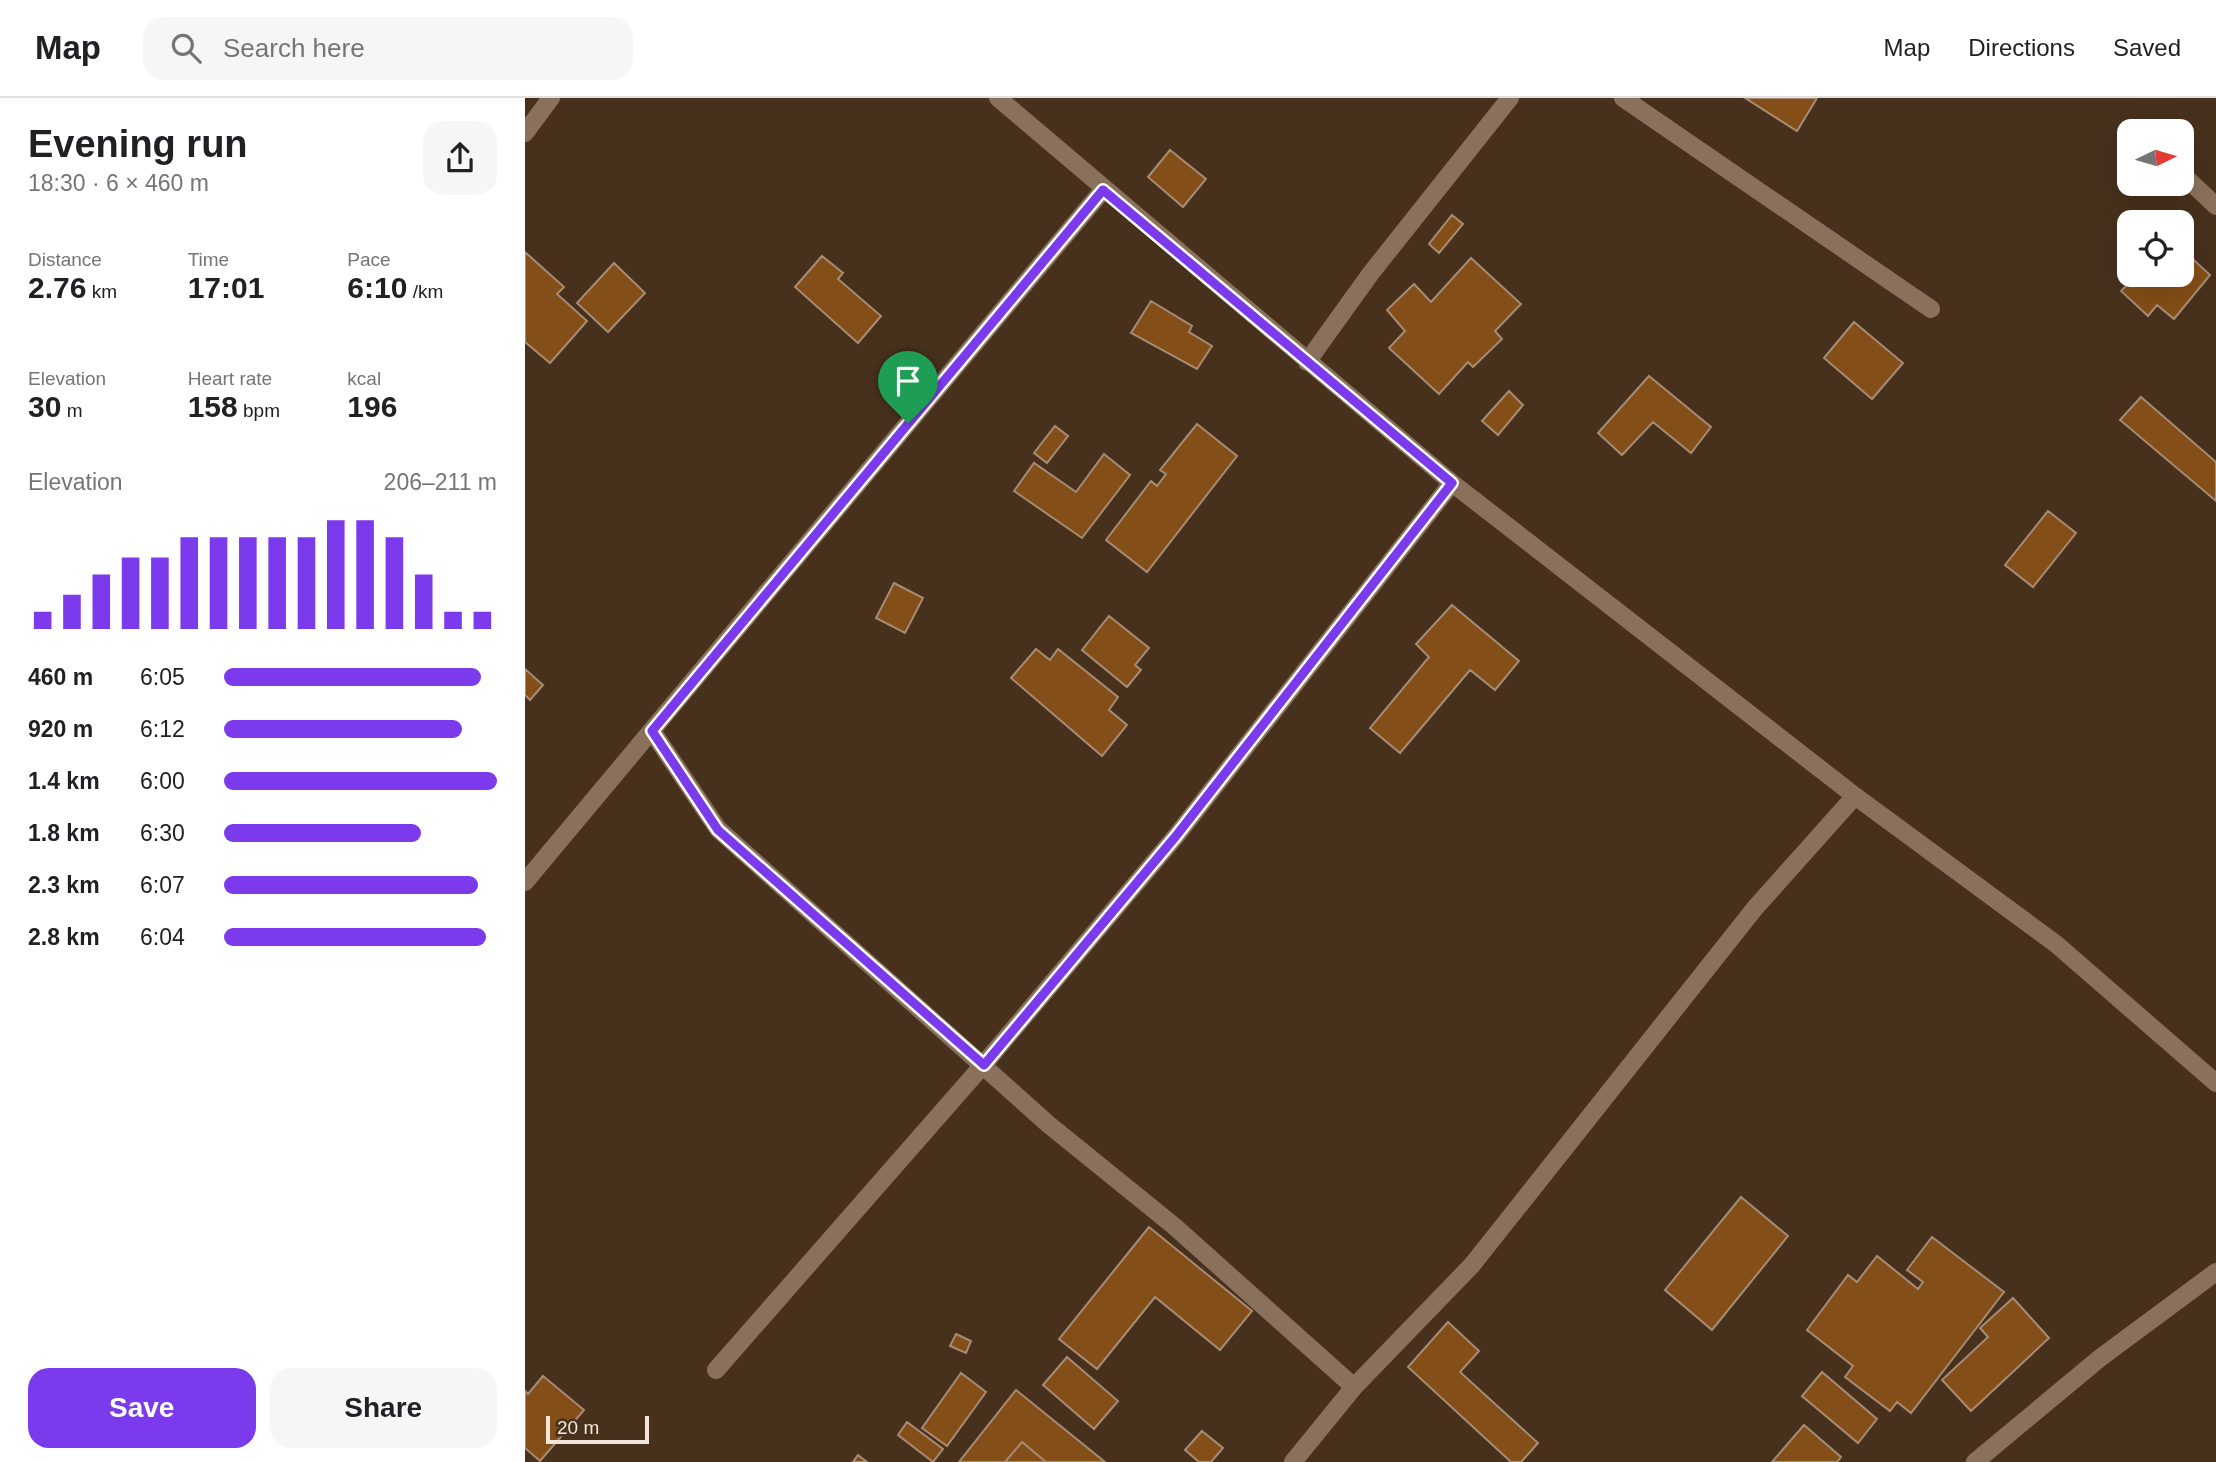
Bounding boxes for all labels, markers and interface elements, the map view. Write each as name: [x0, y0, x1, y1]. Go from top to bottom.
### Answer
search box: [143, 17, 633, 80]
text: Map: [35, 29, 101, 66]
icon: search: [167, 29, 205, 67]
text: Search here: [223, 33, 365, 63]
text: Map: [1884, 34, 1930, 61]
text: Directions: [1968, 34, 2075, 61]
text: Saved: [2113, 34, 2181, 61]
north arrow: [2117, 119, 2195, 196]
map controls: [2117, 119, 2194, 287]
button: share: [423, 121, 497, 195]
text: Evening run: [28, 123, 248, 165]
text: 18:30 · 6 × 460 m: [28, 170, 209, 196]
button: locate: [2117, 210, 2194, 287]
text: Distance: [28, 249, 102, 270]
text: Time: [188, 249, 229, 270]
text: Pace: [347, 249, 391, 270]
text: 2.76: [28, 271, 86, 304]
text: 17:01: [188, 271, 264, 304]
text: 6:10: [347, 271, 407, 304]
text: km: [86, 281, 117, 302]
text: /km: [407, 281, 443, 302]
pin: [878, 351, 938, 423]
icon: arrive: [889, 362, 927, 400]
text: Elevation: [28, 368, 106, 389]
text: Heart rate: [188, 368, 272, 389]
text: kcal: [347, 368, 381, 389]
text: 30: [28, 390, 61, 423]
text: 158: [188, 390, 238, 423]
text: 196: [347, 390, 397, 423]
text: m: [61, 400, 82, 421]
text: bpm: [238, 400, 280, 421]
text: Elevation: [28, 469, 123, 495]
text: 206–211 m: [384, 469, 497, 495]
text: 460 m: [28, 664, 93, 690]
text: 6:05: [140, 664, 185, 690]
text: 920 m: [28, 716, 93, 742]
text: 6:12: [140, 716, 185, 742]
text: 1.4 km: [28, 768, 100, 794]
text: 6:00: [140, 768, 185, 794]
text: 1.8 km: [28, 820, 100, 846]
text: 6:30: [140, 820, 185, 846]
text: 2.3 km: [28, 872, 100, 898]
text: 6:07: [140, 872, 185, 898]
text: 2.8 km: [28, 924, 100, 950]
text: 6:04: [140, 924, 185, 950]
button: Save: [28, 1368, 256, 1448]
button: Share: [270, 1368, 497, 1448]
scale bar: [546, 1413, 649, 1445]
text: 20 m: [557, 1417, 599, 1438]

